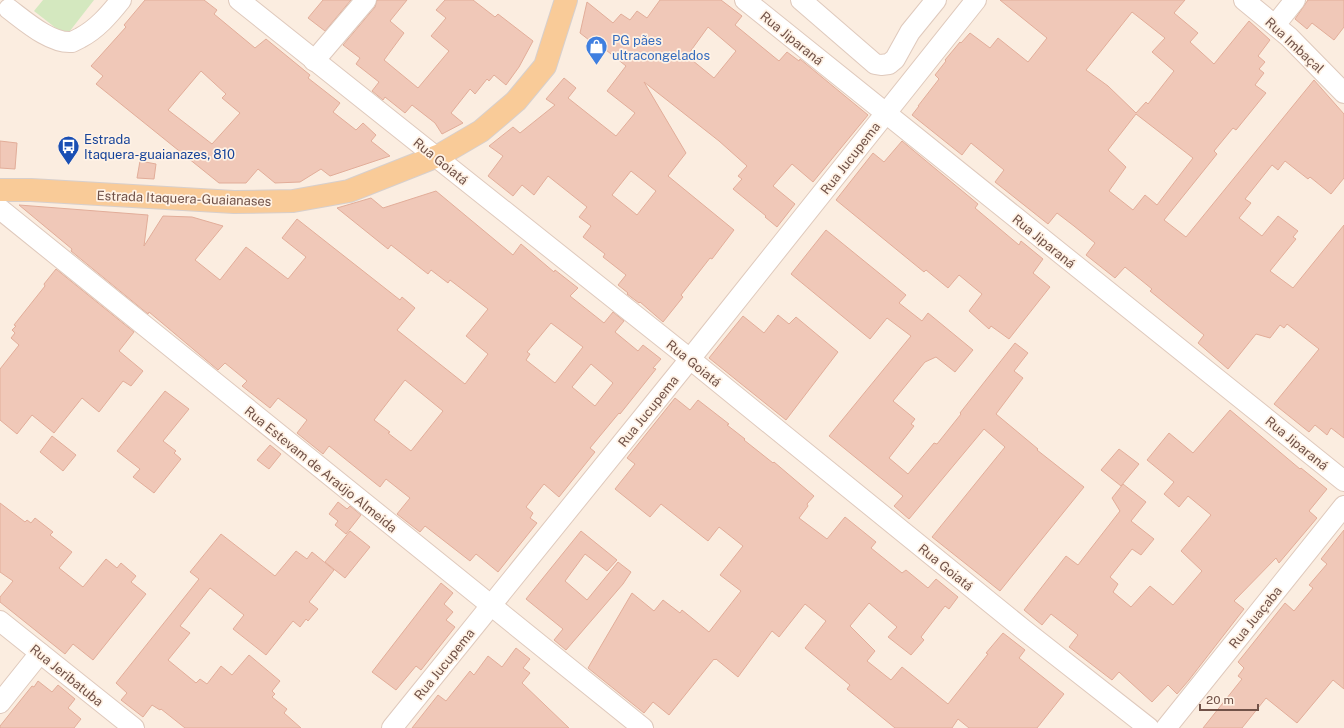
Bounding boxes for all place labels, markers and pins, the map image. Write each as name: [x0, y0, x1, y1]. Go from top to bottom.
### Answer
place label: PG pães ultracongelados: [612, 33, 710, 63]
shop icon: PG pães ultracongelados: [583, 34, 609, 67]
place label: Estrada Itaquera-guaianazes, 810: [84, 132, 235, 162]
bus stop icon: Estrada Itaquera-guaianazes, 810: [56, 133, 82, 166]

